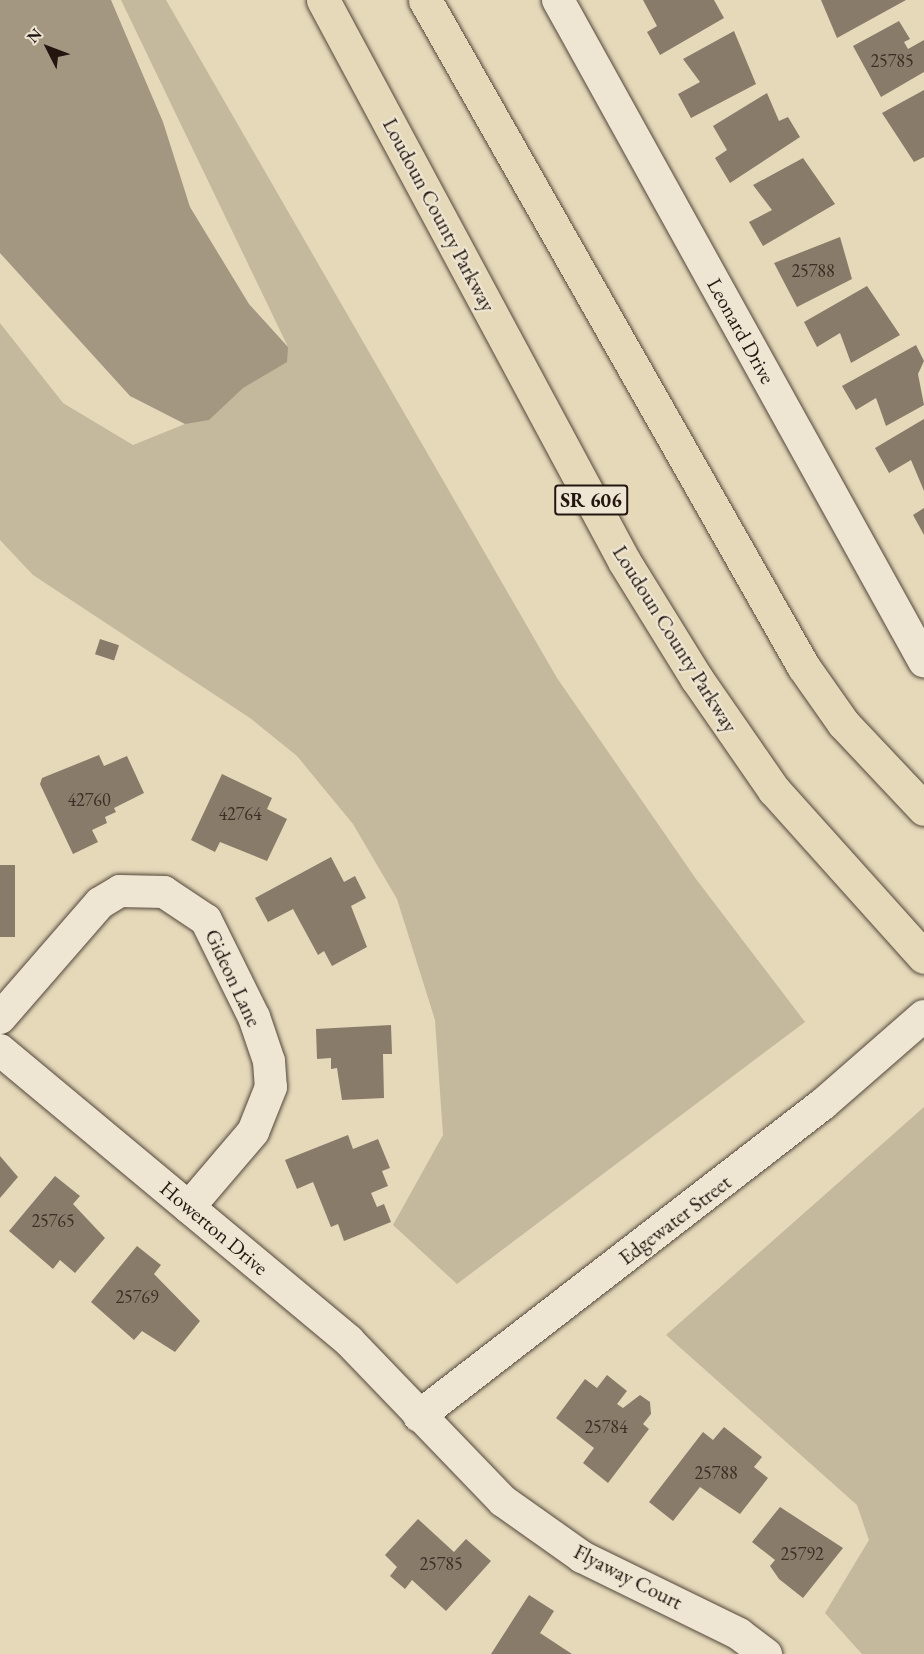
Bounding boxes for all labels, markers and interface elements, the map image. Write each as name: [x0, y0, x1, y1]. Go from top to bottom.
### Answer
north arrow: [18, 18, 78, 78]
text: N: [22, 24, 46, 47]
house number: 25785: [870, 50, 914, 72]
street label: Loudoun County Parkway: [377, 114, 501, 316]
house number: 25788: [791, 260, 835, 282]
street label: Leonard Drive: [702, 274, 780, 388]
road number: SR 606: [554, 483, 628, 517]
street label: Loudoun County Parkway: [607, 541, 743, 737]
house number: 42760: [67, 789, 111, 811]
house number: 42764: [218, 803, 262, 825]
street label: Gideon Lane: [199, 925, 267, 1031]
street label: Edgewater Street: [614, 1170, 736, 1270]
street label: Howerton Drive: [155, 1176, 273, 1280]
house number: 25765: [31, 1210, 75, 1232]
house number: 25769: [115, 1286, 159, 1308]
house number: 25784: [584, 1416, 628, 1438]
house number: 25788: [694, 1462, 738, 1484]
street label: Flyaway Court: [570, 1539, 686, 1615]
house number: 25792: [780, 1543, 824, 1565]
house number: 25785: [419, 1553, 463, 1575]

